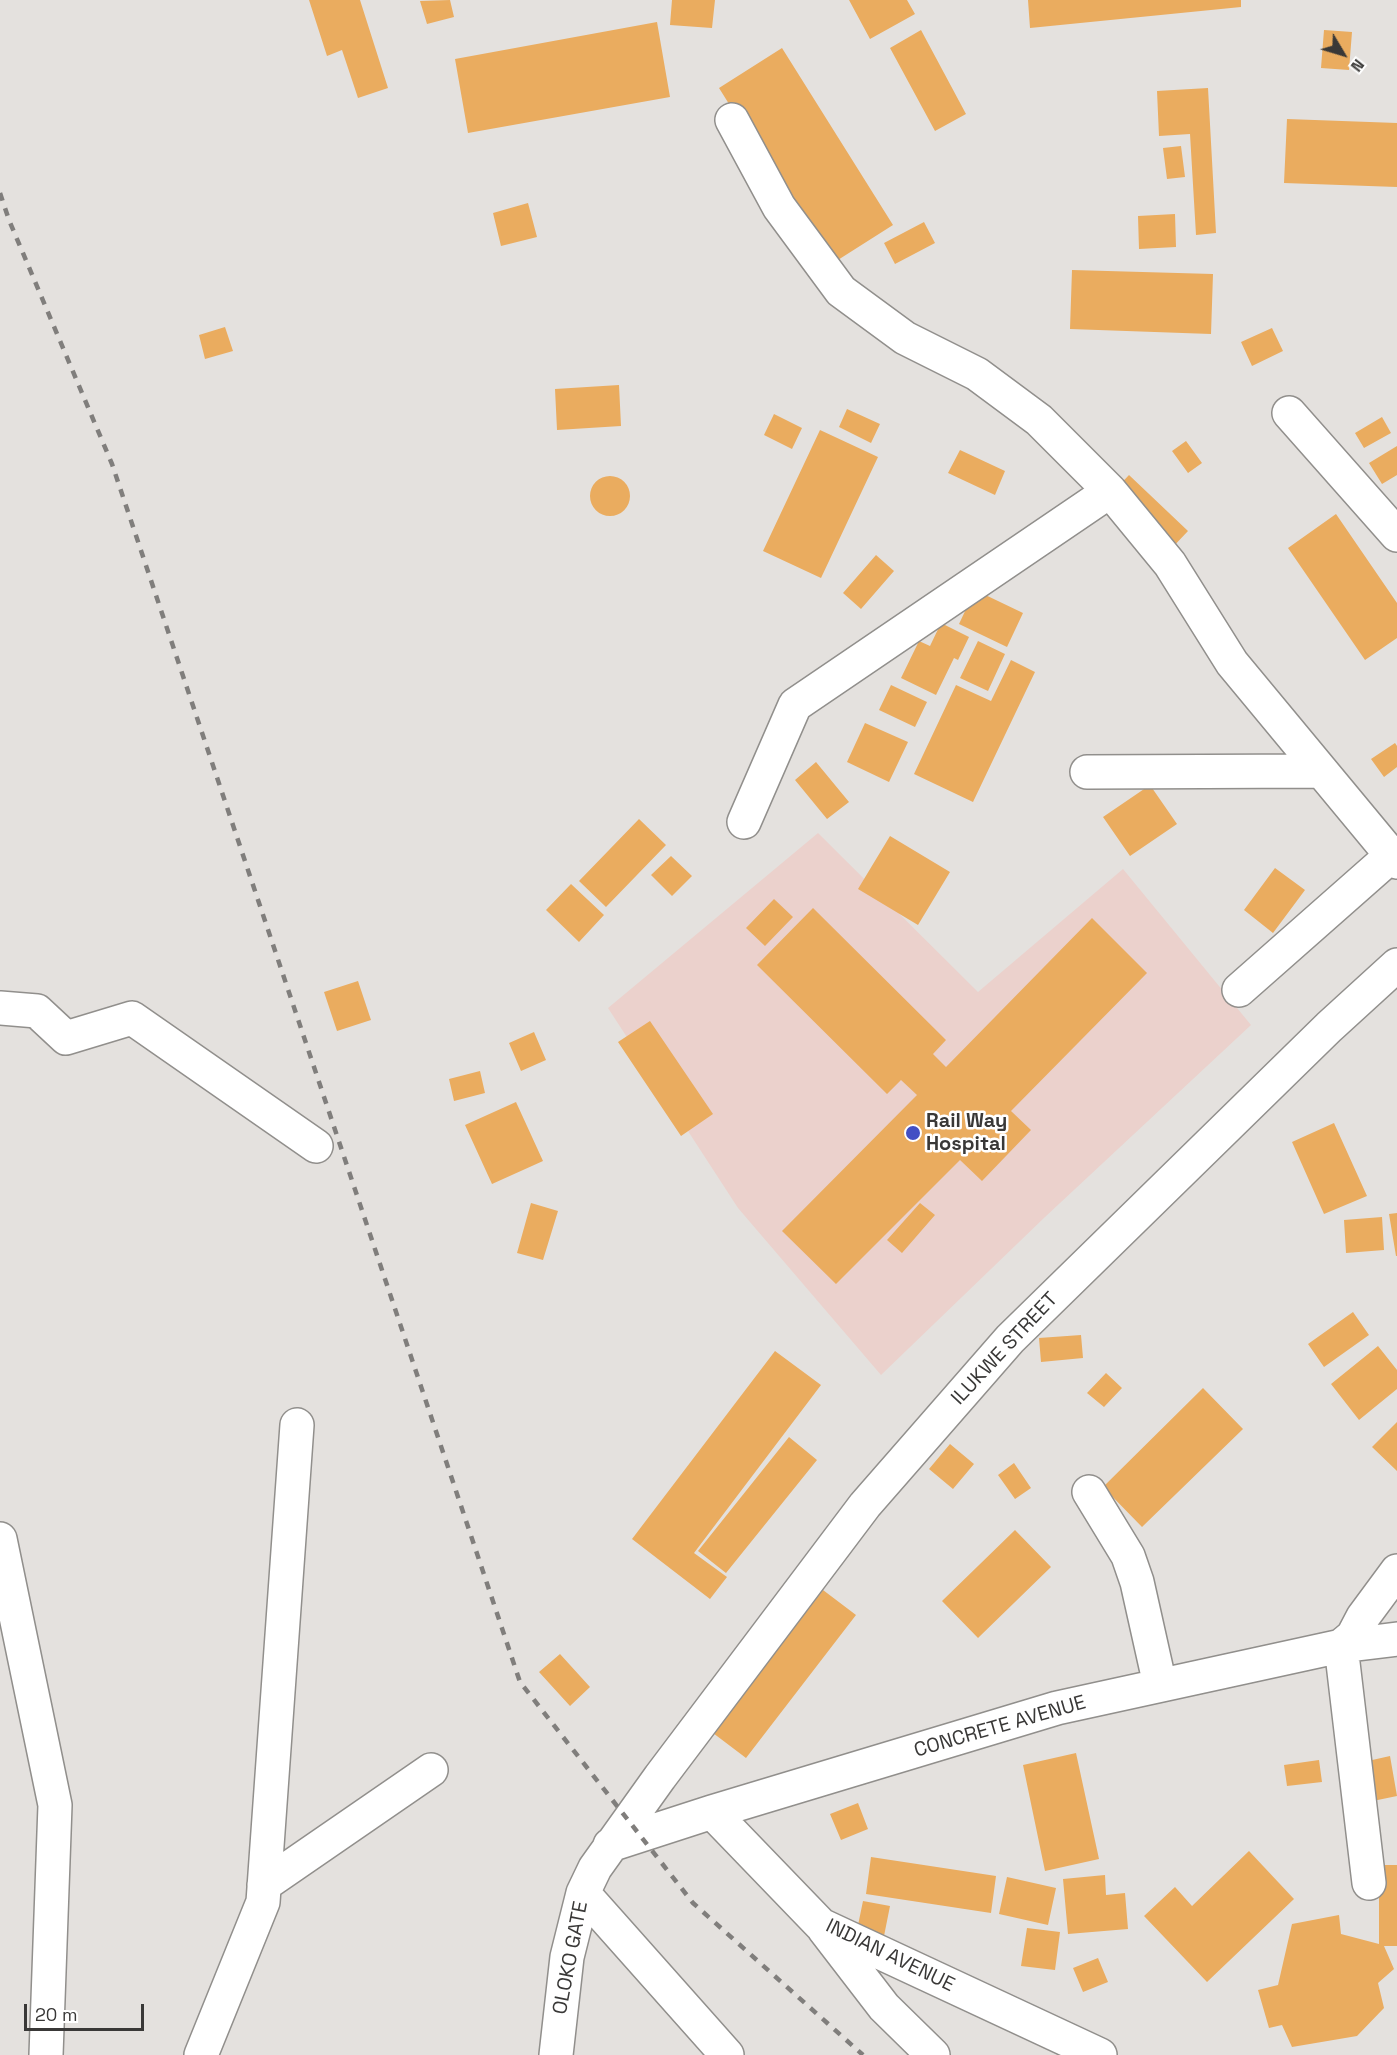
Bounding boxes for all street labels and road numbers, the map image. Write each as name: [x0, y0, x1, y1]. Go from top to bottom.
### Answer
street label: ILUKWE STREET: [947, 1288, 1063, 1410]
street label: CONCRETE AVENUE: [911, 1691, 1089, 1763]
street label: OLOKO GATE: [548, 1899, 594, 2017]
street label: INDIAN AVENUE: [822, 1914, 958, 1998]

